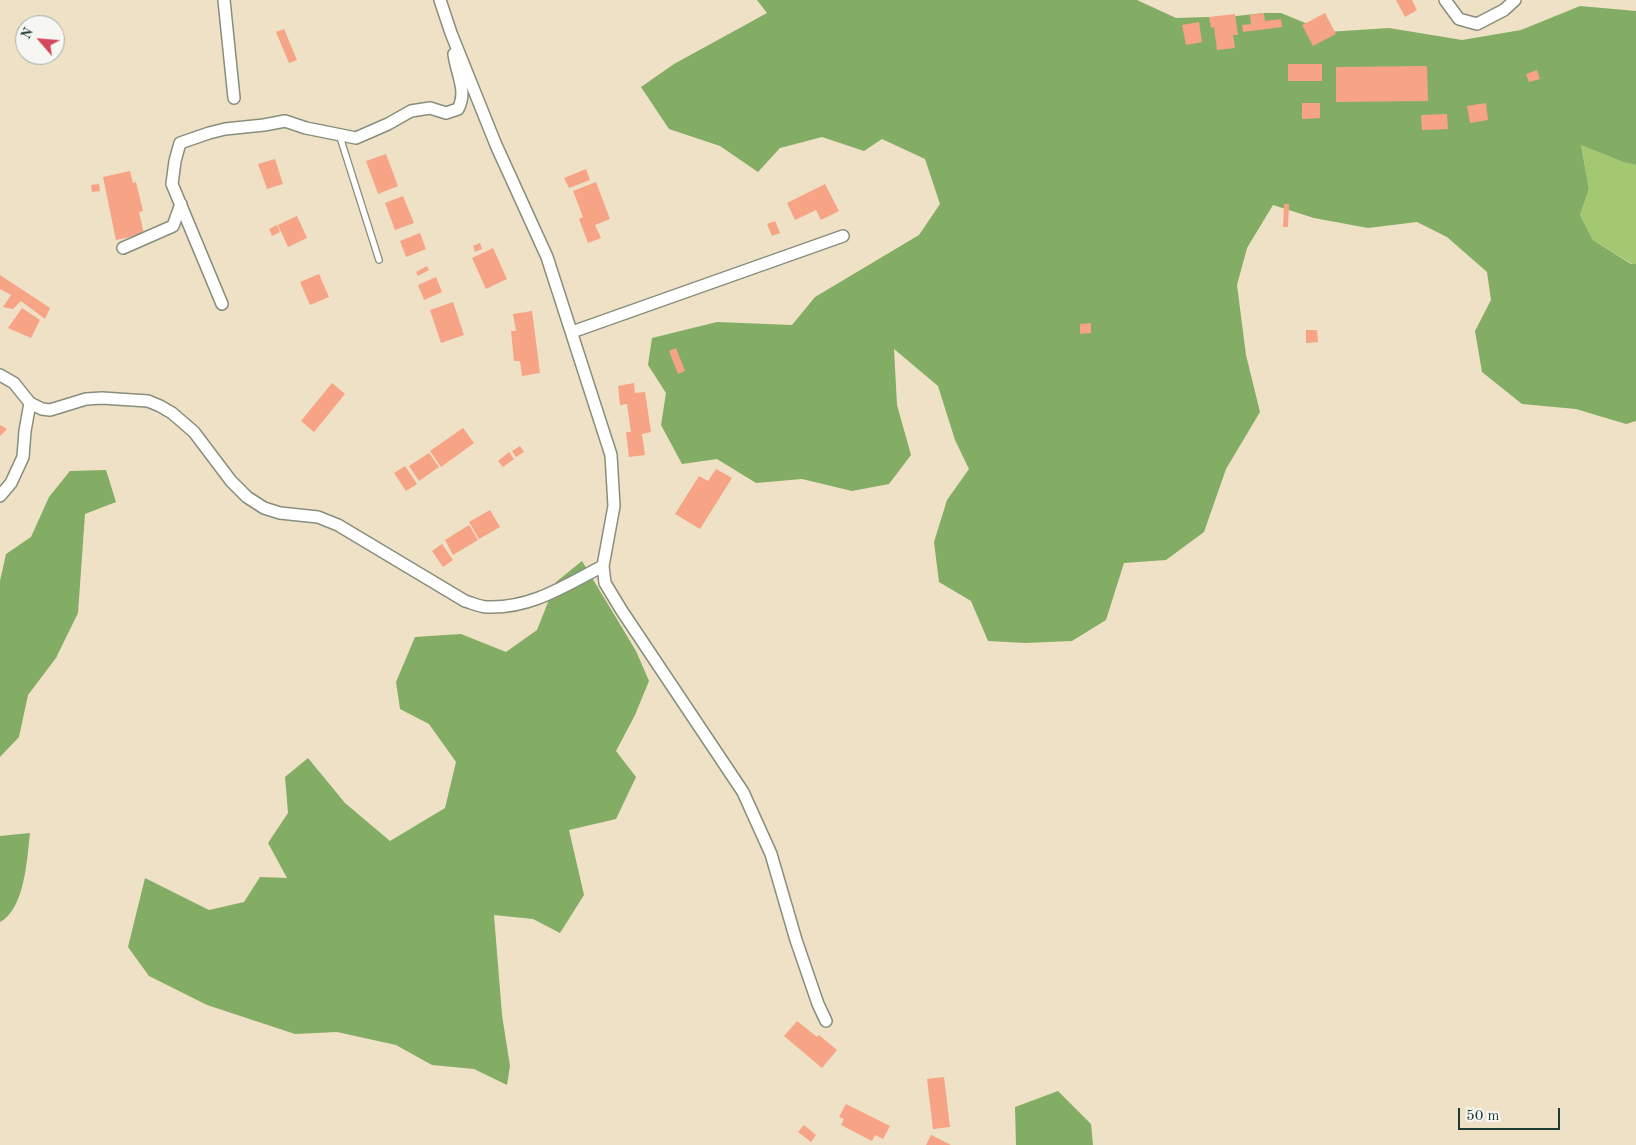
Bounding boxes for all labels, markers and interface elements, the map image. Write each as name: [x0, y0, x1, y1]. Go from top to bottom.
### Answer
north arrow: [15, 15, 65, 65]
text: N: [19, 26, 36, 42]
scale bar: [1461, 1098, 1564, 1130]
text: 50 m: [1466, 1109, 1500, 1124]

